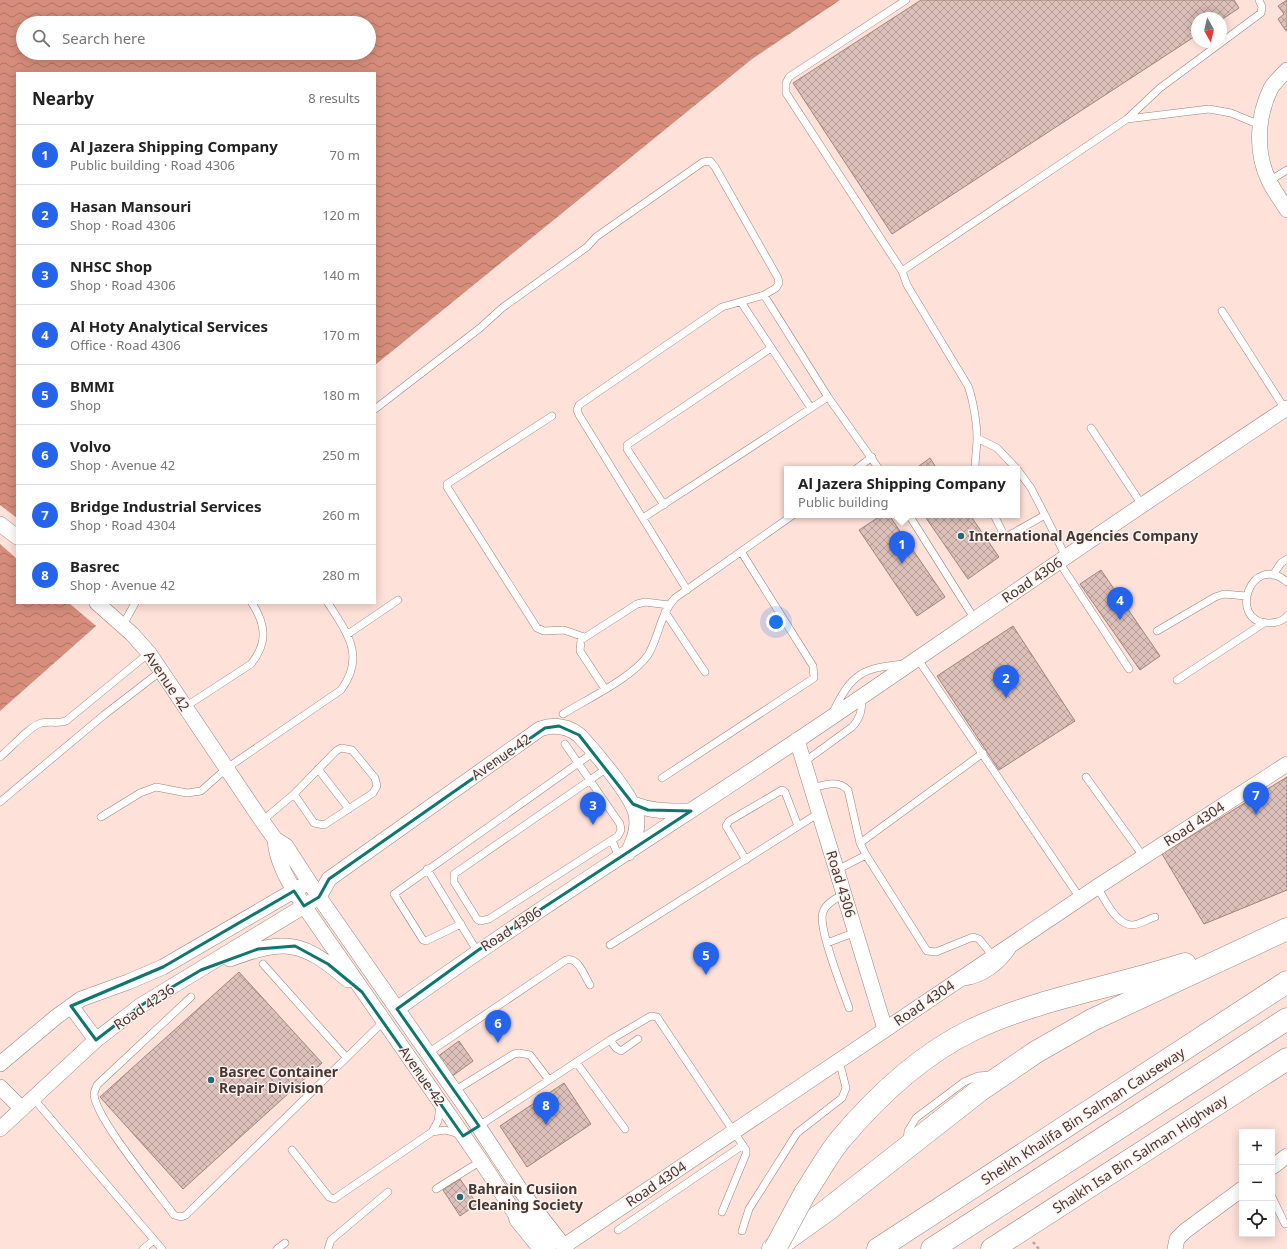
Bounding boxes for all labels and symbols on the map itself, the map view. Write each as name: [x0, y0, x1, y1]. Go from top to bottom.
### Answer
north arrow: [1191, 12, 1227, 48]
place label: International Agencies Company: [969, 526, 1198, 545]
pin: 1: [889, 531, 915, 564]
marker: International Agencies Company: [956, 531, 966, 541]
street label: Road 4306: [998, 552, 1066, 607]
pin: 4: [1107, 587, 1133, 620]
your location: [766, 612, 786, 632]
street label: Avenue 42: [140, 647, 195, 715]
pin: 2: [993, 665, 1019, 698]
street label: Avenue 42: [467, 729, 534, 784]
pin: 7: [1243, 782, 1269, 815]
pin: 3: [580, 792, 606, 825]
street label: Road 4304: [1159, 797, 1228, 850]
street label: Road 4306: [822, 848, 861, 920]
street label: Road 4306: [476, 902, 545, 955]
pin: 5: [693, 942, 719, 975]
street label: Road 4304: [890, 975, 958, 1030]
street label: Road 4236: [110, 979, 178, 1034]
pin: 6: [485, 1010, 511, 1043]
street label: Avenue 42: [395, 1042, 450, 1109]
street label: Sheikh Khalifa Bin Salman Causeway: [977, 1042, 1189, 1189]
place label: Basrec Container Repair Division: [219, 1062, 339, 1097]
marker: Basrec Container Repair Division: [206, 1075, 216, 1085]
street label: Shaikh Isa Bin Salman Highway: [1049, 1089, 1232, 1217]
pin: 8: [533, 1092, 559, 1125]
street label: Road 4304: [622, 1156, 690, 1211]
place label: Bahrain Cusiion Cleaning Society: [468, 1179, 583, 1214]
marker: Bahrain Cusiion Cleaning Society: [455, 1192, 465, 1202]

